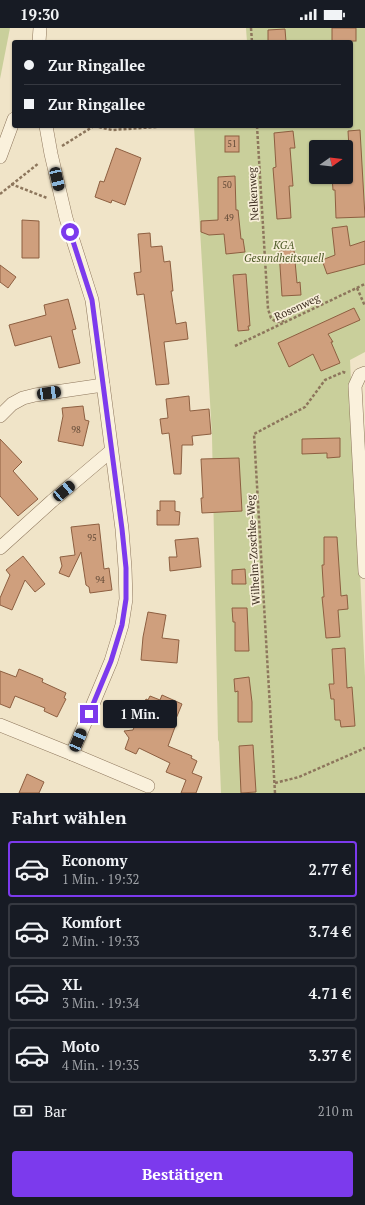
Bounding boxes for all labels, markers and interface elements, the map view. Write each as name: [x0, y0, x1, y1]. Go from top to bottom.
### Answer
text: 19:30: [20, 4, 59, 24]
text: Zur Ringallee: [48, 55, 145, 75]
text: Zur Ringallee: [48, 94, 145, 114]
house number: 51: [227, 138, 237, 150]
north arrow: [309, 140, 353, 184]
map controls: [309, 140, 353, 184]
car: [48, 166, 66, 192]
street label: Nelkenweg: [245, 167, 261, 221]
house number: 50: [222, 179, 232, 191]
house number: 49: [224, 212, 234, 224]
route start: [61, 223, 79, 241]
park label: KGA Gesundheitsquell: [244, 238, 324, 265]
street label: Rosenweg: [272, 290, 322, 324]
car: [36, 385, 62, 401]
house number: 98: [71, 424, 81, 436]
car: [51, 479, 77, 503]
street label: Wilhelm-Zoschke-Weg: [243, 494, 263, 606]
house number: 95: [87, 532, 97, 544]
house number: 94: [95, 574, 105, 586]
callout: 1 Min.: [103, 700, 177, 728]
route end: [80, 705, 98, 723]
text: 1 Min.: [120, 705, 160, 723]
car: [68, 727, 88, 753]
text: Fahrt wählen: [12, 805, 127, 829]
text: Economy: [62, 850, 127, 870]
icon: car: [14, 851, 50, 887]
text: 2.77 €: [309, 859, 351, 879]
text: 1 Min. · 19:32: [62, 870, 140, 888]
text: Komfort: [62, 912, 121, 932]
icon: car: [14, 913, 50, 949]
text: 3.74 €: [309, 921, 351, 941]
text: 2 Min. · 19:33: [62, 932, 140, 950]
text: XL: [62, 974, 82, 994]
icon: car: [14, 975, 50, 1011]
text: 4.71 €: [309, 983, 351, 1003]
text: 3 Min. · 19:34: [62, 994, 140, 1012]
text: Moto: [62, 1036, 100, 1056]
icon: car: [14, 1037, 50, 1073]
text: 3.37 €: [309, 1045, 351, 1065]
text: 4 Min. · 19:35: [62, 1056, 140, 1074]
icon: cash: [12, 1100, 34, 1122]
text: Bar: [44, 1101, 67, 1121]
text: 210 m: [318, 1102, 353, 1120]
button: Bestätigen: [12, 1151, 353, 1197]

